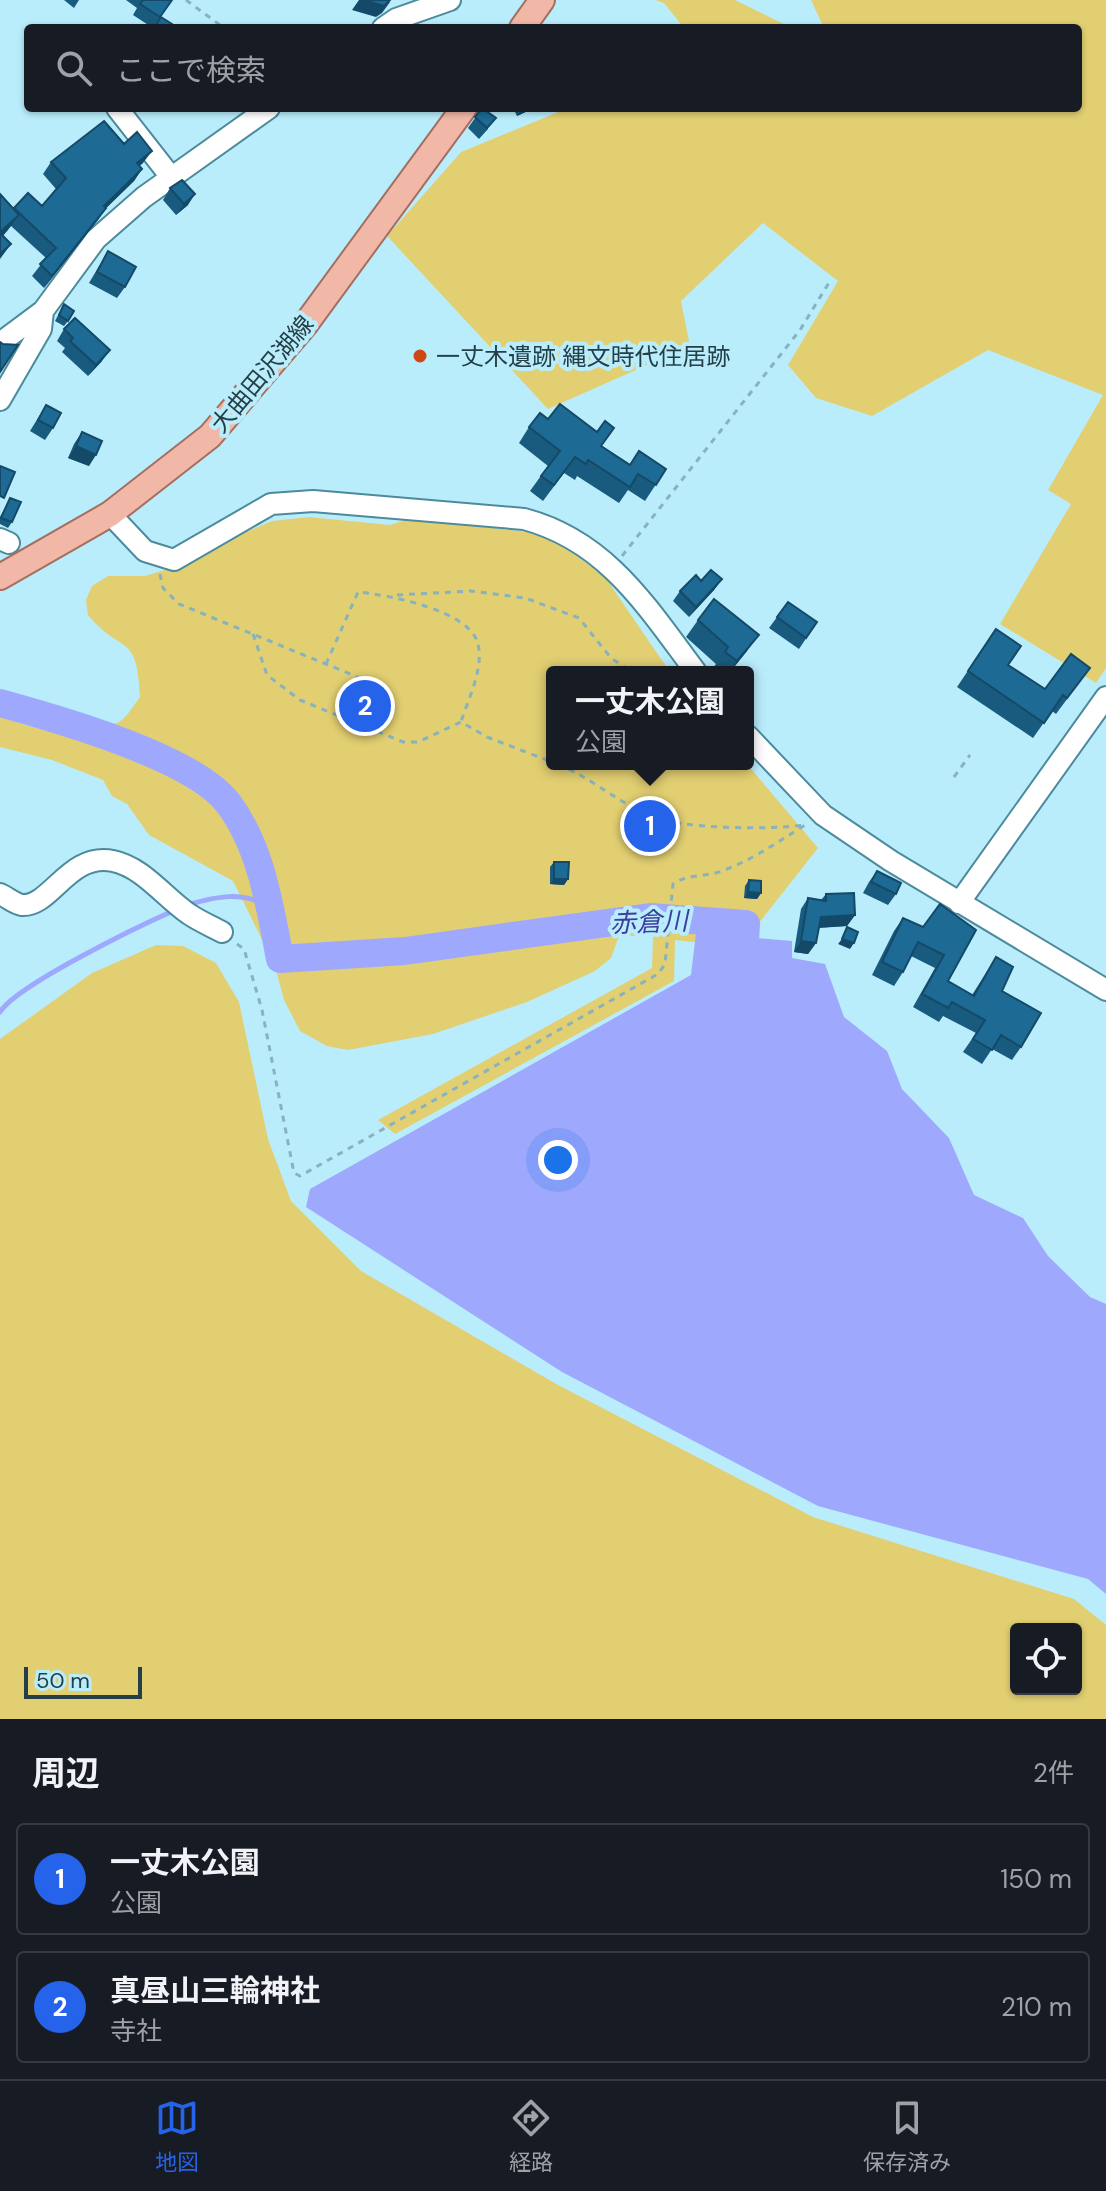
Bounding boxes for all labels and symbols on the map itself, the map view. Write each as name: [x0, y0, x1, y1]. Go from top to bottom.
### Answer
street label: 大曲田沢湖線: [204, 309, 320, 439]
place label: 一丈木遺跡 縄文時代住居跡: [436, 341, 730, 372]
marker: 一丈木遺跡 縄文時代住居跡: [411, 347, 429, 365]
pin: 2: [339, 676, 391, 736]
pin: 1: [624, 796, 676, 856]
water label: 赤倉川: [609, 904, 692, 940]
your location: [538, 1140, 578, 1180]
scale bar: [24, 1663, 142, 1699]

